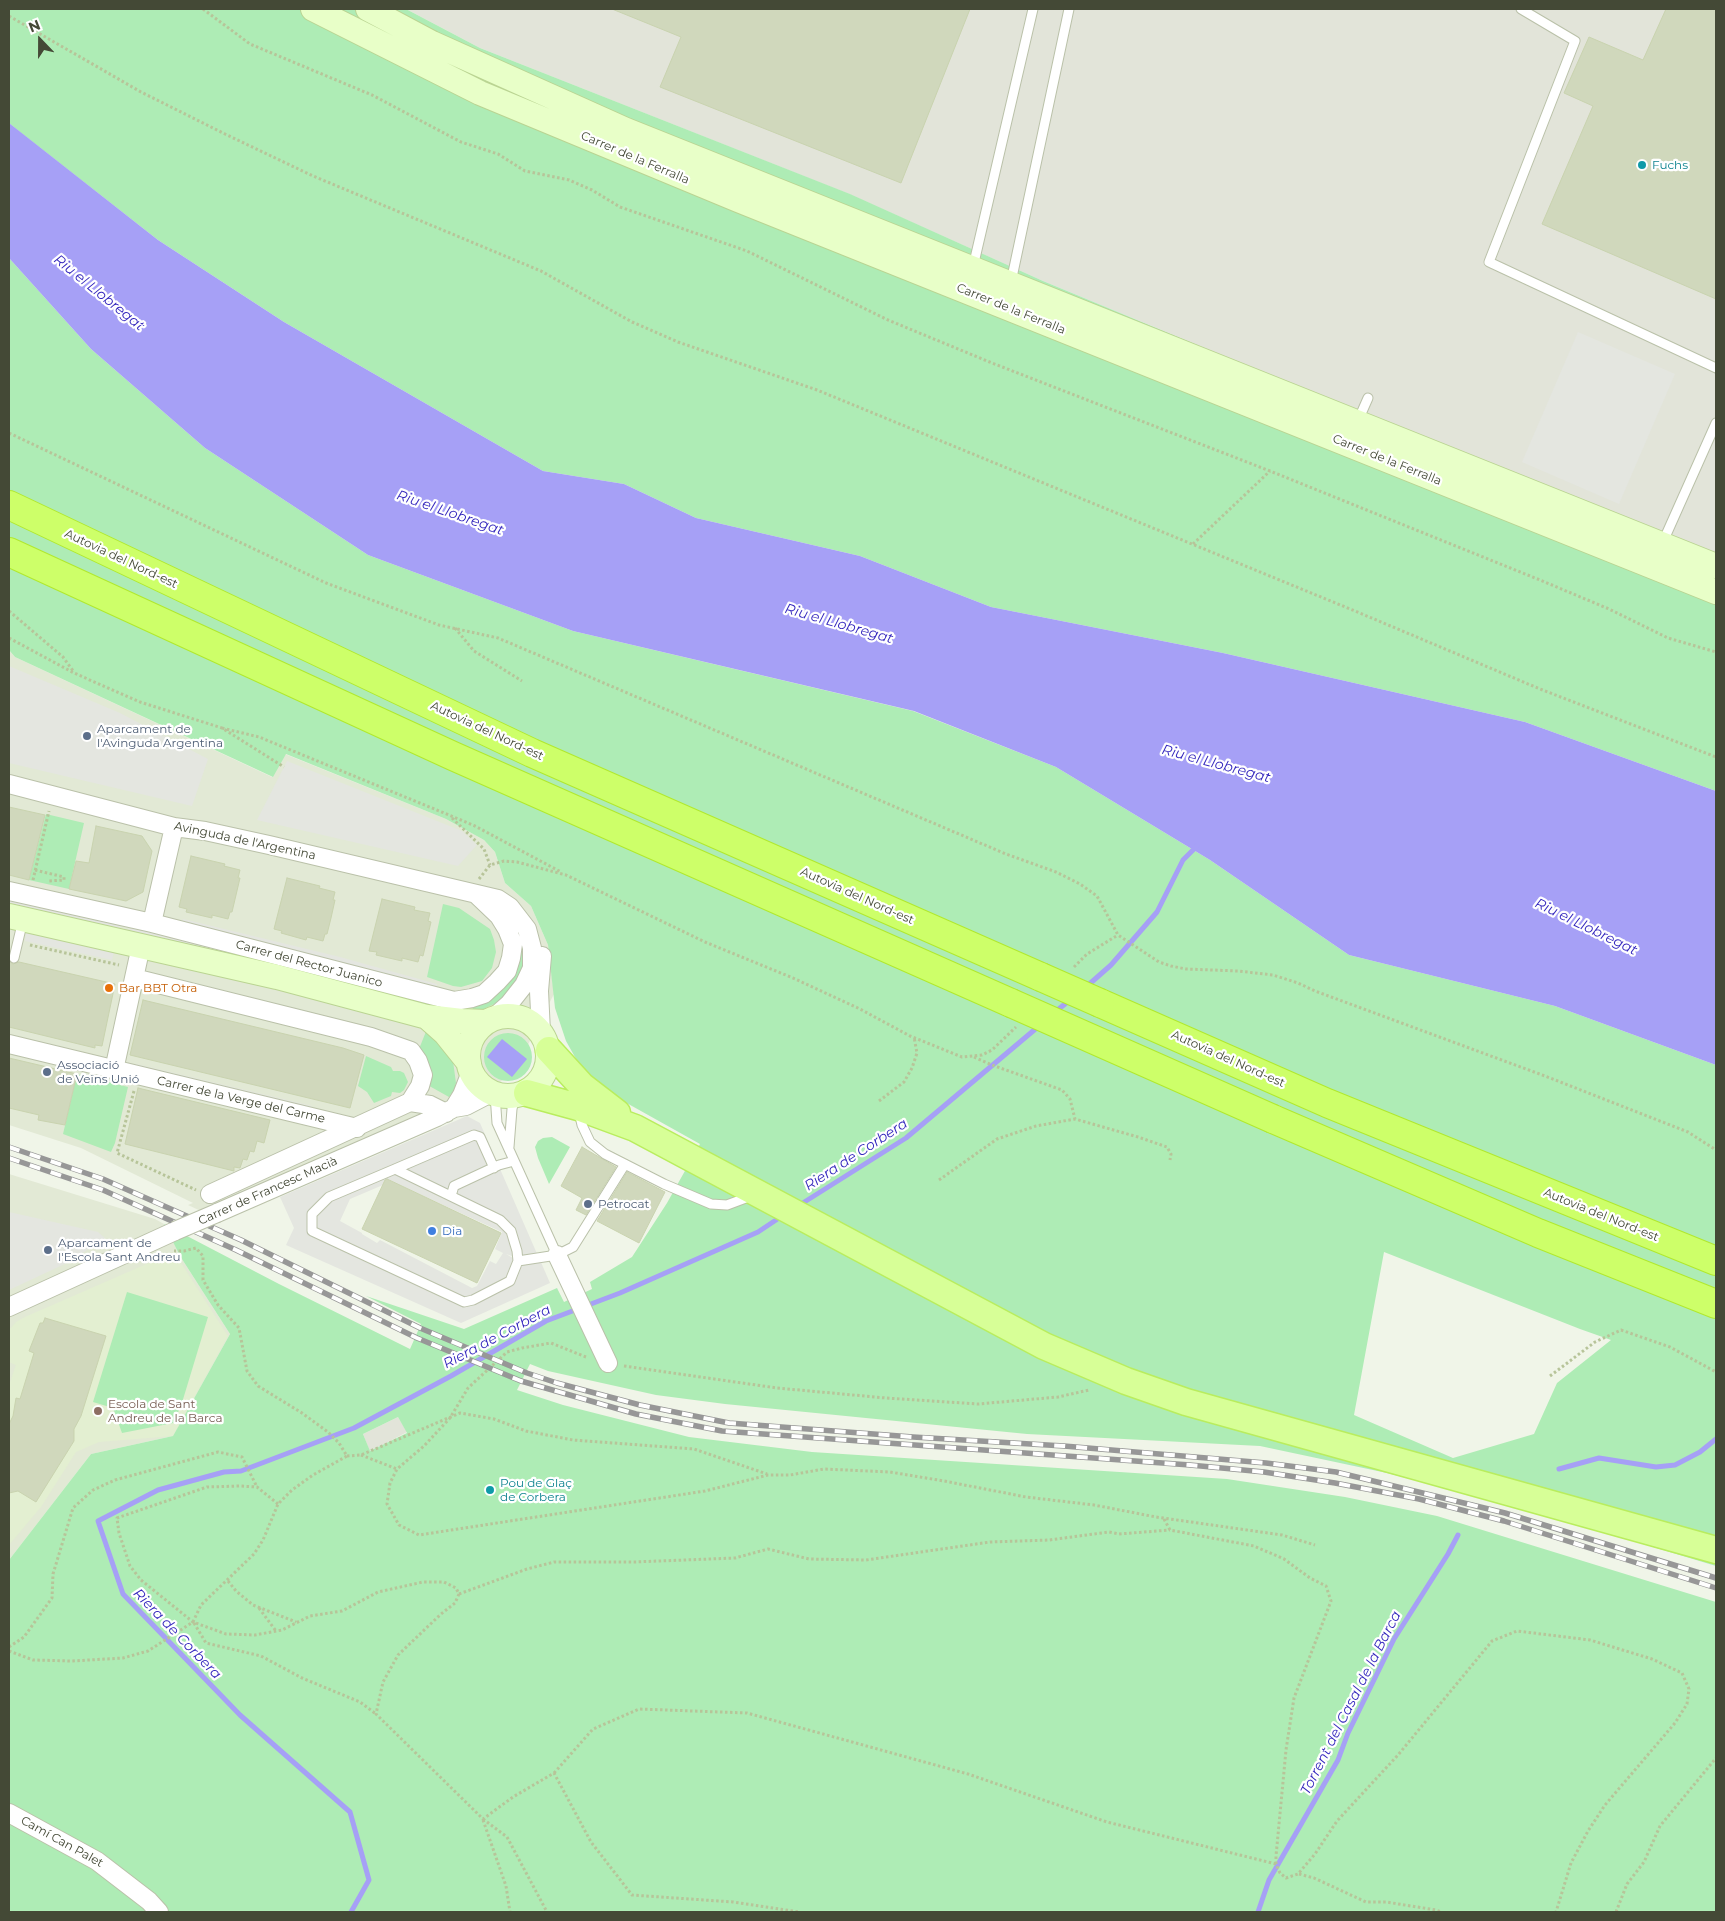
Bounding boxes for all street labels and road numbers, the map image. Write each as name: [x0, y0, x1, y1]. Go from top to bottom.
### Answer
street label: Carrer de la Ferralla: [579, 129, 691, 187]
street label: Carrer de la Ferralla: [954, 281, 1068, 337]
street label: Carrer de la Ferralla: [1330, 432, 1444, 488]
street label: Autovia del Nord-est: [62, 526, 180, 592]
street label: Autovia del Nord-est: [428, 698, 546, 764]
street label: Avinguda de l'Argentina: [173, 819, 317, 863]
street label: Autovia del Nord-est: [798, 864, 916, 928]
street label: Carrer del Rector Juanico: [234, 937, 384, 991]
street label: Autovia del Nord-est: [1169, 1027, 1287, 1091]
street label: Carrer de la Verge del Carme: [155, 1074, 327, 1126]
street label: Carrer de Francesc Macià: [196, 1154, 340, 1228]
street label: Autovia del Nord-est: [1541, 1185, 1661, 1245]
street label: Camí Can Palet: [18, 1813, 106, 1871]

